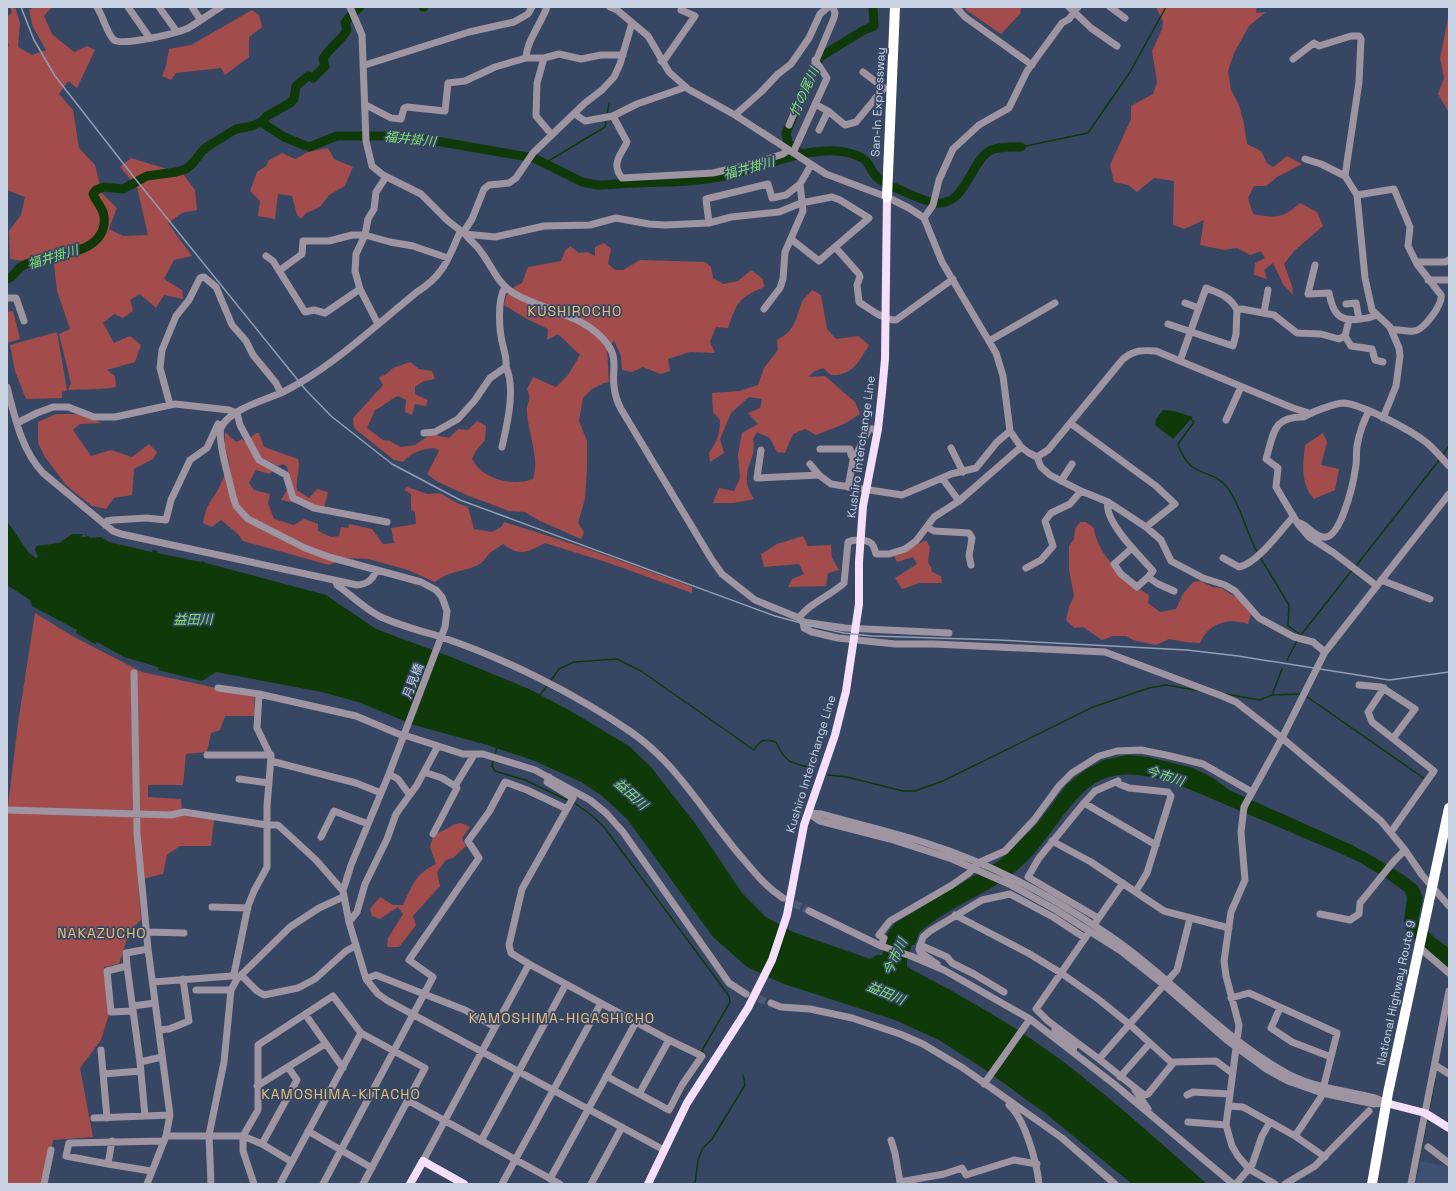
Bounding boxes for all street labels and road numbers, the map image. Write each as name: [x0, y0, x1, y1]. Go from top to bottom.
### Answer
street label: San-In Expressway: [867, 47, 889, 157]
street label: Kushiro Interchange Line: [843, 375, 879, 519]
street label: 月見橋: [399, 661, 427, 701]
street label: Kushiro Interchange Line: [782, 693, 840, 835]
street label: National Highway Route 9: [1373, 919, 1419, 1067]

